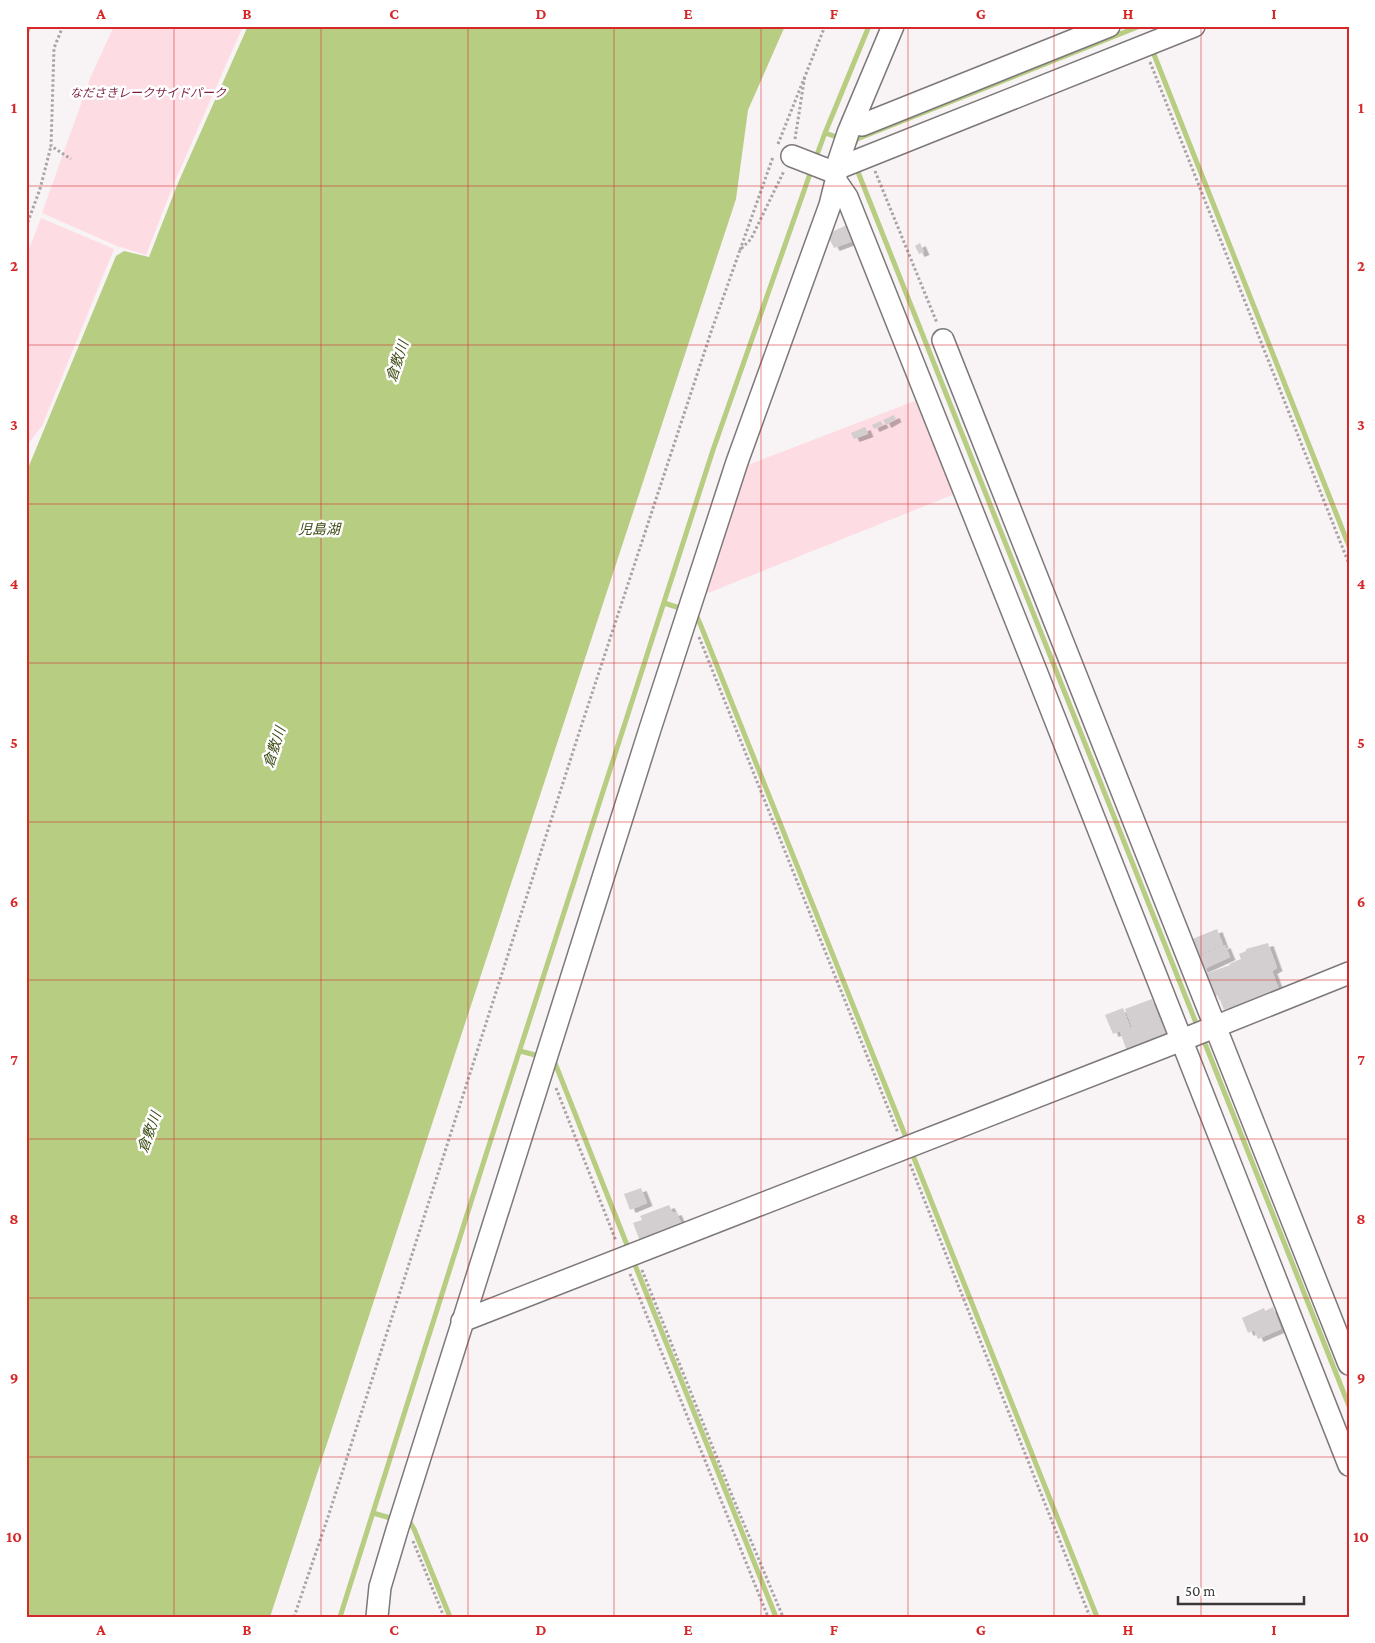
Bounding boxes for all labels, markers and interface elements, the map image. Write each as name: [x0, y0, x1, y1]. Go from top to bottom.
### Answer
text: A: [95, 5, 106, 22]
text: B: [242, 5, 252, 22]
text: C: [389, 5, 399, 22]
text: D: [535, 5, 547, 22]
text: E: [683, 5, 693, 22]
text: F: [830, 5, 839, 22]
text: G: [976, 5, 986, 22]
text: H: [1123, 5, 1134, 22]
text: I: [1271, 5, 1277, 22]
park label: なださきレークサイドパーク: [70, 86, 227, 100]
text: 1: [11, 99, 17, 116]
text: 1: [1358, 99, 1364, 116]
text: 2: [10, 257, 18, 274]
text: 2: [1357, 257, 1365, 274]
water label: 倉敷川: [383, 337, 412, 383]
text: 3: [10, 416, 18, 433]
text: 3: [1357, 416, 1365, 433]
water label: 児島湖: [298, 521, 342, 537]
text: 4: [10, 575, 19, 592]
text: 4: [1357, 575, 1366, 592]
water label: 倉敷川: [260, 723, 289, 769]
text: 5: [10, 734, 18, 751]
text: 5: [1357, 734, 1365, 751]
text: 6: [10, 893, 18, 910]
text: 6: [1357, 893, 1365, 910]
text: 7: [10, 1051, 18, 1068]
text: 7: [1357, 1051, 1365, 1068]
water label: 倉敷川: [134, 1108, 164, 1154]
text: 8: [9, 1210, 19, 1227]
text: 8: [1356, 1210, 1366, 1227]
text: 9: [10, 1369, 18, 1386]
text: 9: [1357, 1369, 1365, 1386]
text: 10: [6, 1528, 22, 1545]
text: 10: [1353, 1528, 1369, 1545]
scale bar: [1178, 1573, 1304, 1605]
text: 50 m: [1185, 1583, 1215, 1599]
text: A: [95, 1621, 106, 1638]
text: B: [242, 1621, 252, 1638]
text: C: [389, 1621, 399, 1638]
text: D: [535, 1621, 547, 1638]
text: E: [683, 1621, 693, 1638]
text: F: [830, 1621, 839, 1638]
text: G: [976, 1621, 986, 1638]
text: H: [1123, 1621, 1134, 1638]
text: I: [1271, 1621, 1277, 1638]

